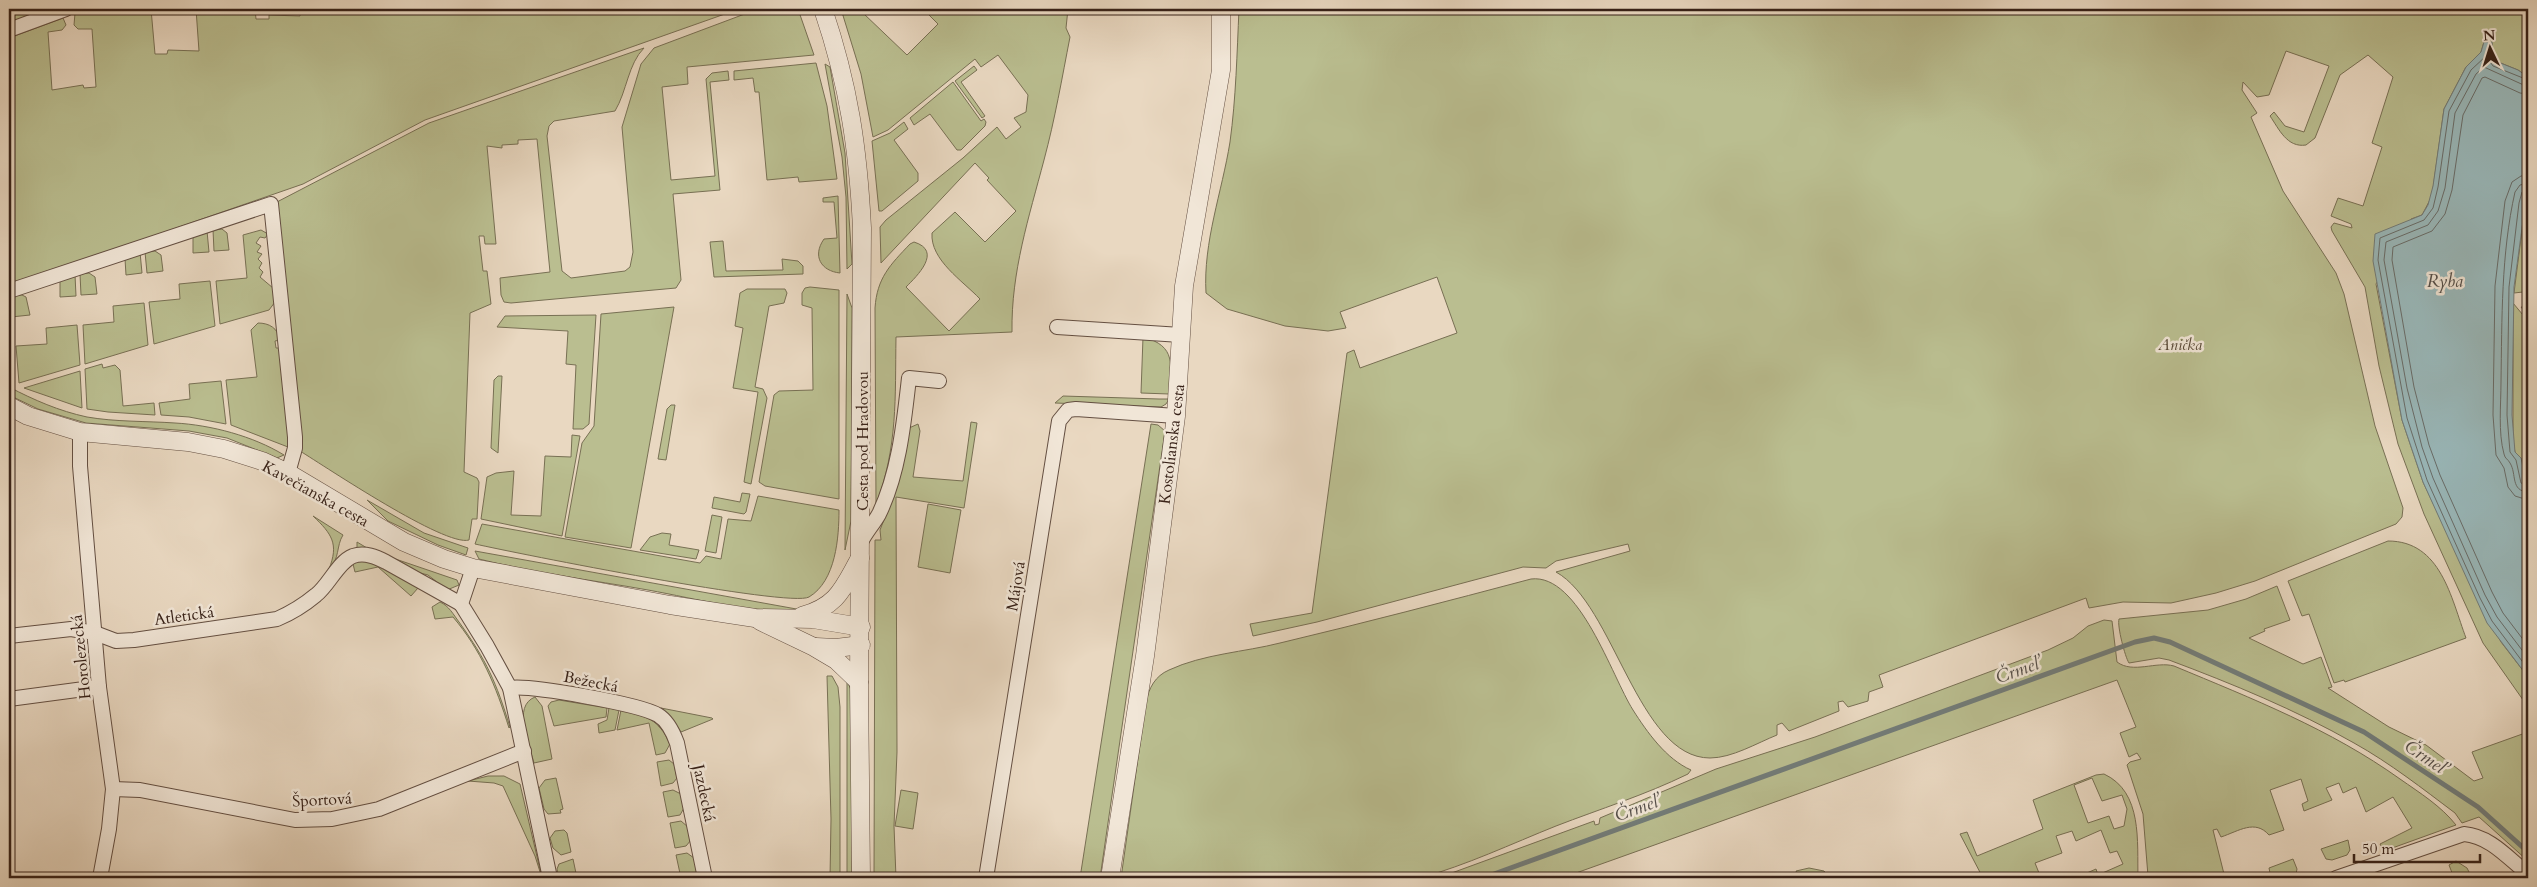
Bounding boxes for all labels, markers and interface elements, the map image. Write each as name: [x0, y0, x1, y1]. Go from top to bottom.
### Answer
north arrow: [2464, 22, 2514, 72]
text: N: [2482, 26, 2496, 45]
water label: Ryba: [2427, 269, 2463, 294]
park label: Anička: [2157, 334, 2202, 356]
street label: Cesta pod Hradovou: [852, 371, 874, 511]
street label: Kostolianska cesta: [1154, 383, 1190, 506]
street label: Kavečianska cesta: [258, 455, 373, 532]
street label: Májová: [1001, 560, 1031, 613]
street label: Atletická: [153, 601, 216, 631]
street label: Horolezecká: [66, 613, 96, 700]
water label: Črmeľ: [1992, 650, 2047, 690]
street label: Bežecká: [562, 666, 620, 698]
water label: Črmeľ: [2399, 734, 2454, 782]
street label: Jazdecká: [687, 761, 721, 824]
street label: Športová: [292, 787, 353, 813]
water label: Črmeľ: [1611, 788, 1666, 828]
scale bar: [2354, 832, 2481, 864]
text: 50 m: [2362, 839, 2394, 859]

